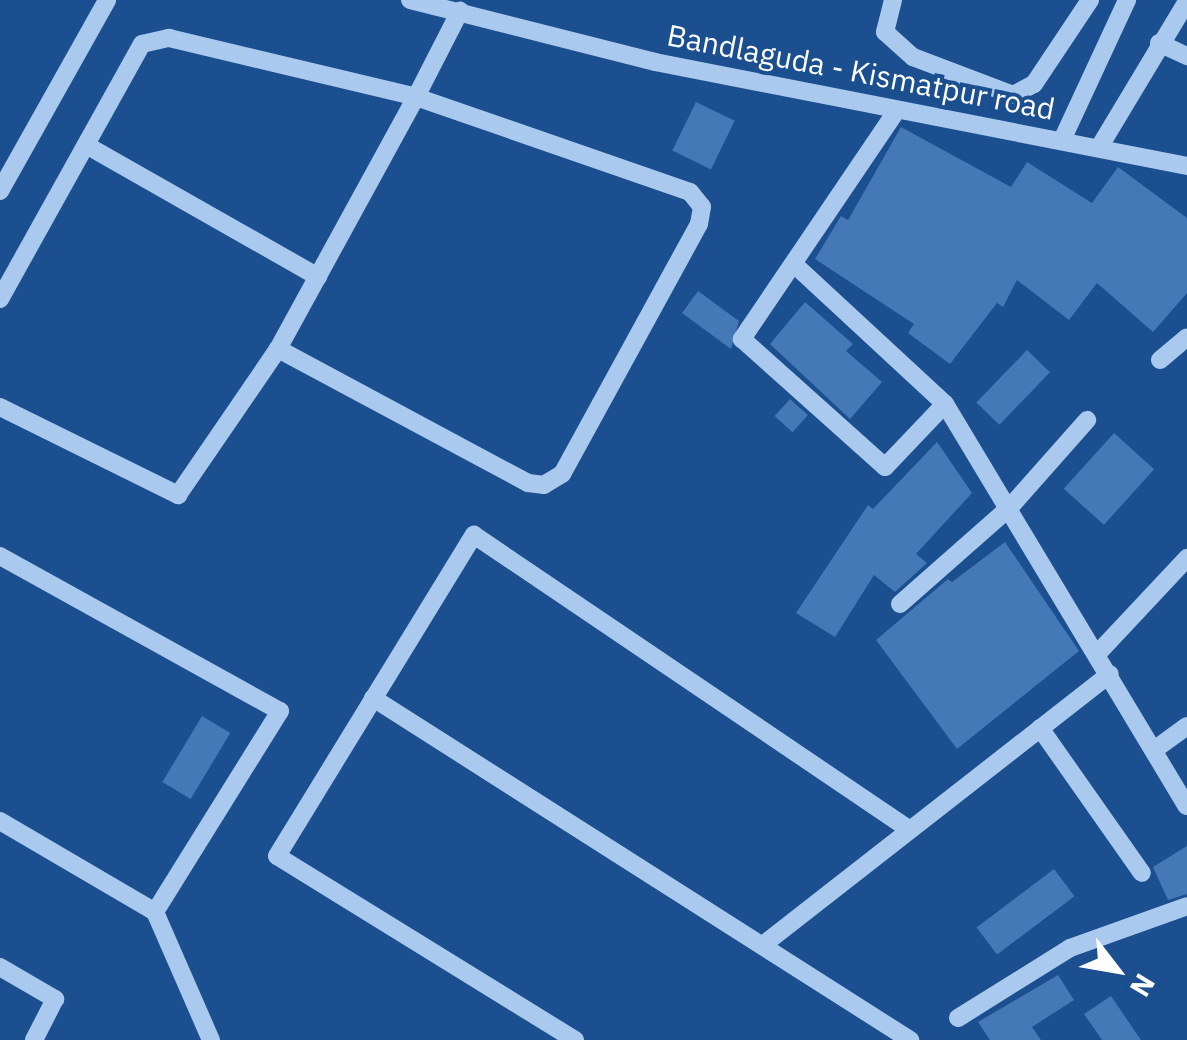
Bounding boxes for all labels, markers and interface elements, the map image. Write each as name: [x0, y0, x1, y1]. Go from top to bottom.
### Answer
street label: Bandlaguda - Kismatpur road: [664, 17, 1058, 127]
north arrow: [1067, 920, 1167, 1020]
text: N: [1122, 967, 1164, 1004]

